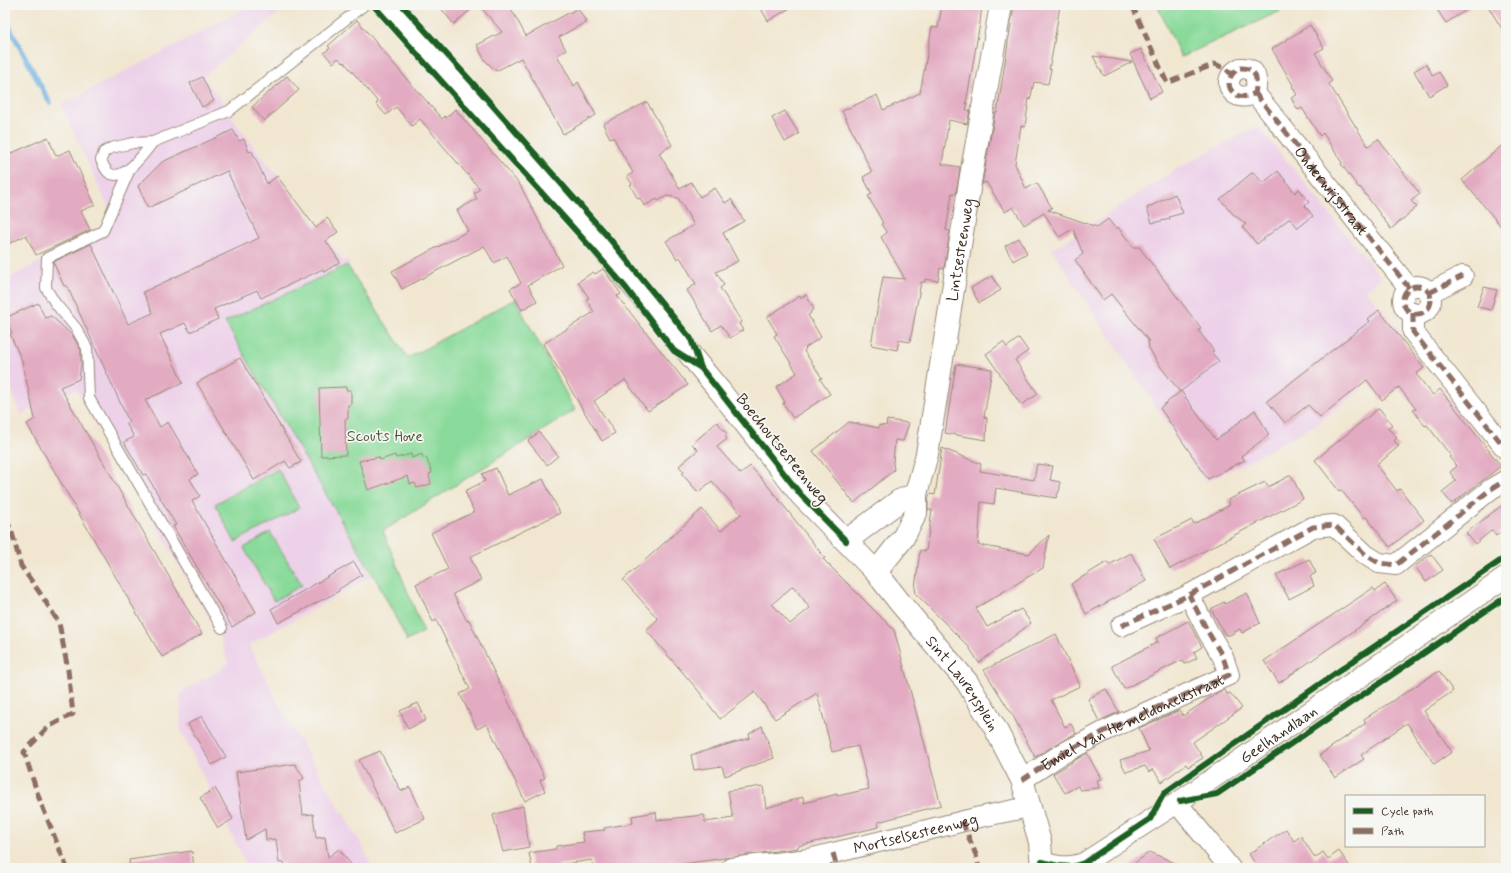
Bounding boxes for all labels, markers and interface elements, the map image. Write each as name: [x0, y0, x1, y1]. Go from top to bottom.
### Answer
street label: Onderwijsstraat: [1289, 142, 1372, 240]
street label: Lintsesteenweg: [942, 197, 980, 303]
street label: Boechoutsesteenweg: [730, 389, 833, 509]
park label: Scouts Hove: [347, 426, 423, 447]
street label: Sint Laureysplein: [920, 632, 1004, 735]
street label: Emiel Van Hemeldonckstraat: [1037, 670, 1228, 777]
street label: Geelhandlaan: [1236, 701, 1322, 769]
legend: [1345, 795, 1485, 847]
text: Cycle path: [1381, 804, 1433, 820]
street label: Mortselsesteenweg: [851, 809, 980, 860]
text: Path: [1381, 824, 1404, 840]

